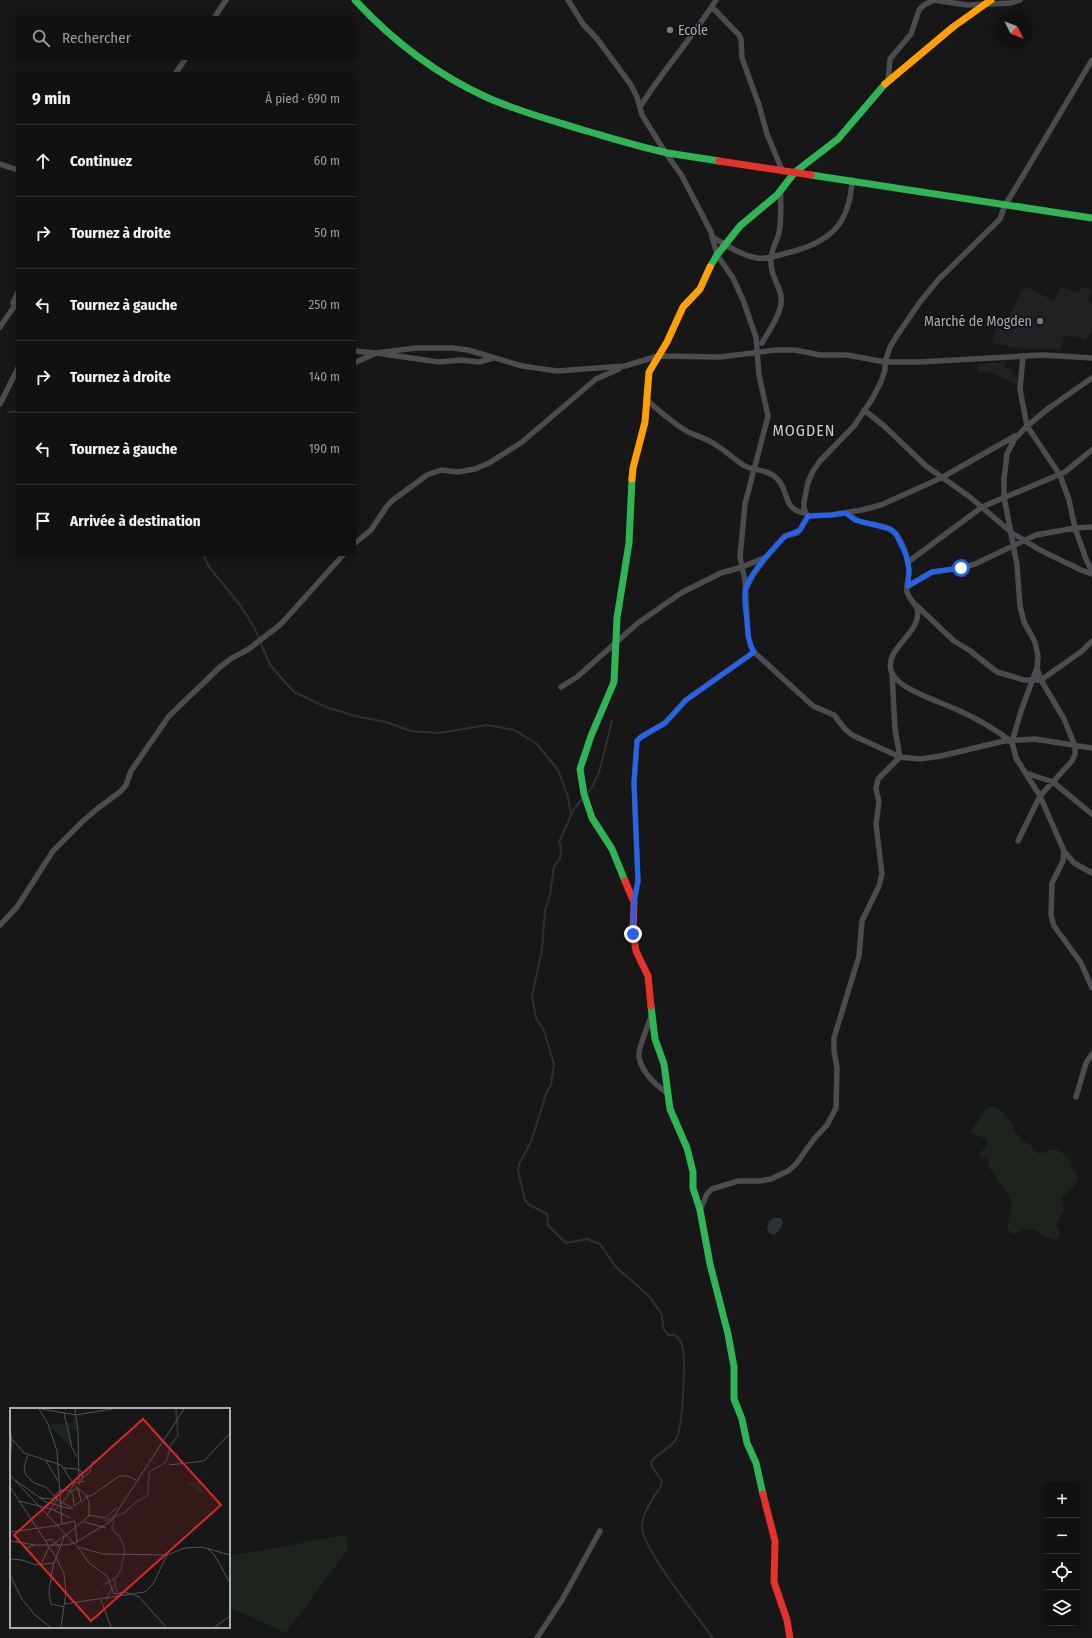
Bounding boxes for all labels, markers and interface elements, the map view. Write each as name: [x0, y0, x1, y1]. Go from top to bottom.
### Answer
north arrow: [996, 12, 1032, 48]
search box: [16, 16, 356, 60]
place label: Ecole: [678, 22, 708, 39]
marker: Ecole: [665, 25, 675, 35]
icon: search: [30, 27, 52, 49]
text: Rechercher: [62, 29, 131, 47]
text: 9 min: [32, 88, 71, 109]
text: À pied · 690 m: [265, 91, 340, 106]
icon: ahead: [32, 150, 54, 172]
text: Continuez: [70, 152, 132, 170]
text: 60 m: [314, 153, 340, 168]
icon: right: [32, 222, 54, 244]
text: Tournez à droite: [70, 224, 171, 242]
text: 50 m: [314, 225, 340, 240]
icon: left: [32, 294, 54, 316]
text: Tournez à gauche: [70, 296, 177, 314]
text: 250 m: [308, 297, 340, 312]
place label: Marché de Mogden: [924, 313, 1032, 330]
marker: Marché de Mogden: [1035, 316, 1045, 326]
icon: right: [32, 366, 54, 388]
text: Tournez à droite: [70, 368, 171, 386]
text: 140 m: [309, 369, 340, 384]
district label: MOGDEN: [773, 421, 835, 440]
icon: left: [32, 438, 54, 460]
text: Tournez à gauche: [70, 440, 177, 458]
text: 190 m: [309, 441, 340, 456]
icon: arrive: [32, 510, 54, 532]
text: Arrivée à destination: [70, 512, 201, 530]
route start: [952, 559, 970, 577]
route end: [624, 925, 642, 943]
inset map: [10, 1408, 230, 1628]
map controls: [1044, 1482, 1080, 1626]
button: +: [1044, 1482, 1080, 1518]
button: −: [1044, 1518, 1080, 1554]
button: locate: [1044, 1554, 1080, 1590]
button: layers: [1044, 1590, 1080, 1626]

